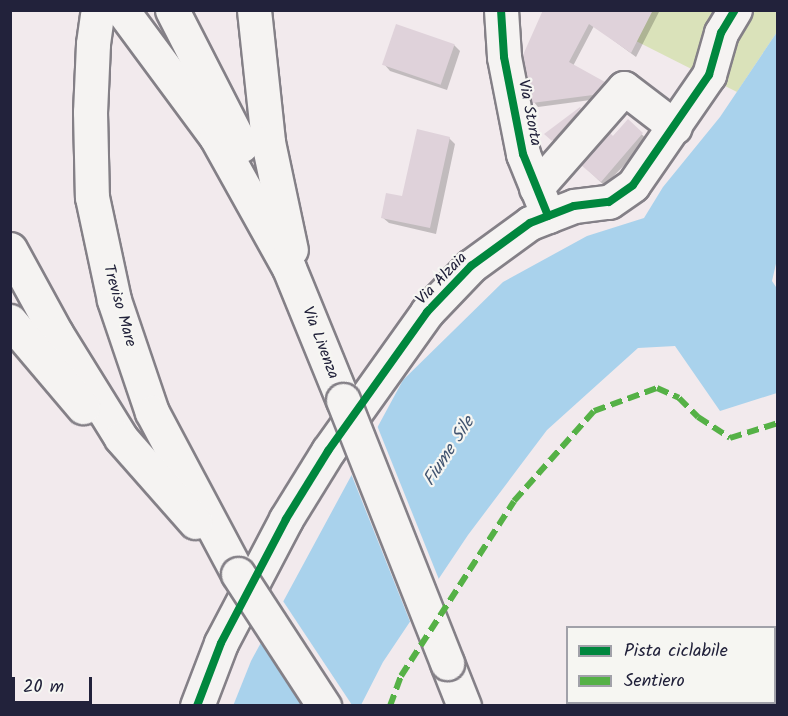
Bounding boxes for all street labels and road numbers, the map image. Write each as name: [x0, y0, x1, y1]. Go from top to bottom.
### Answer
street label: Via Storta: [513, 78, 545, 148]
street label: Via Alzaia: [412, 249, 472, 309]
street label: Treviso Mare: [98, 263, 140, 349]
street label: Via Livenza: [297, 304, 343, 382]

